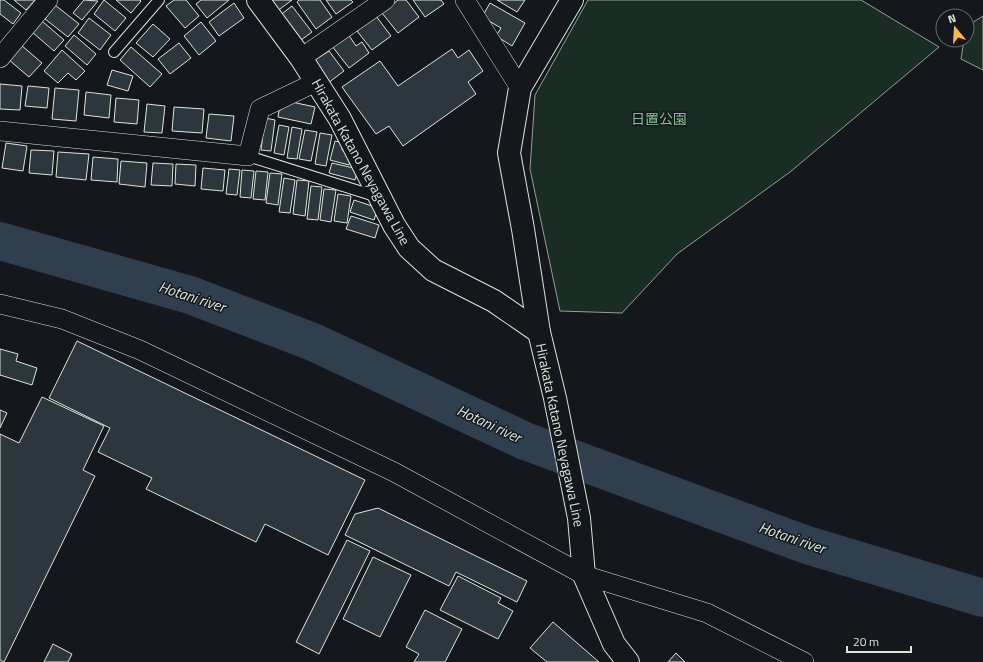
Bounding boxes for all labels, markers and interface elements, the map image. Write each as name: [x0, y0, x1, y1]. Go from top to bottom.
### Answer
north arrow: [935, 8, 975, 48]
text: N: [946, 10, 958, 27]
street label: Hirakata Katano Neyagawa Line: [307, 75, 416, 249]
park label: 日置公園: [631, 108, 687, 129]
water label: Hotani river: [156, 275, 231, 319]
street label: Hirakata Katano Neyagawa Line: [531, 341, 590, 529]
water label: Hotani river: [453, 399, 527, 449]
water label: Hotani river: [756, 515, 831, 560]
scale bar: [847, 628, 911, 654]
text: 20 m: [853, 632, 879, 651]

